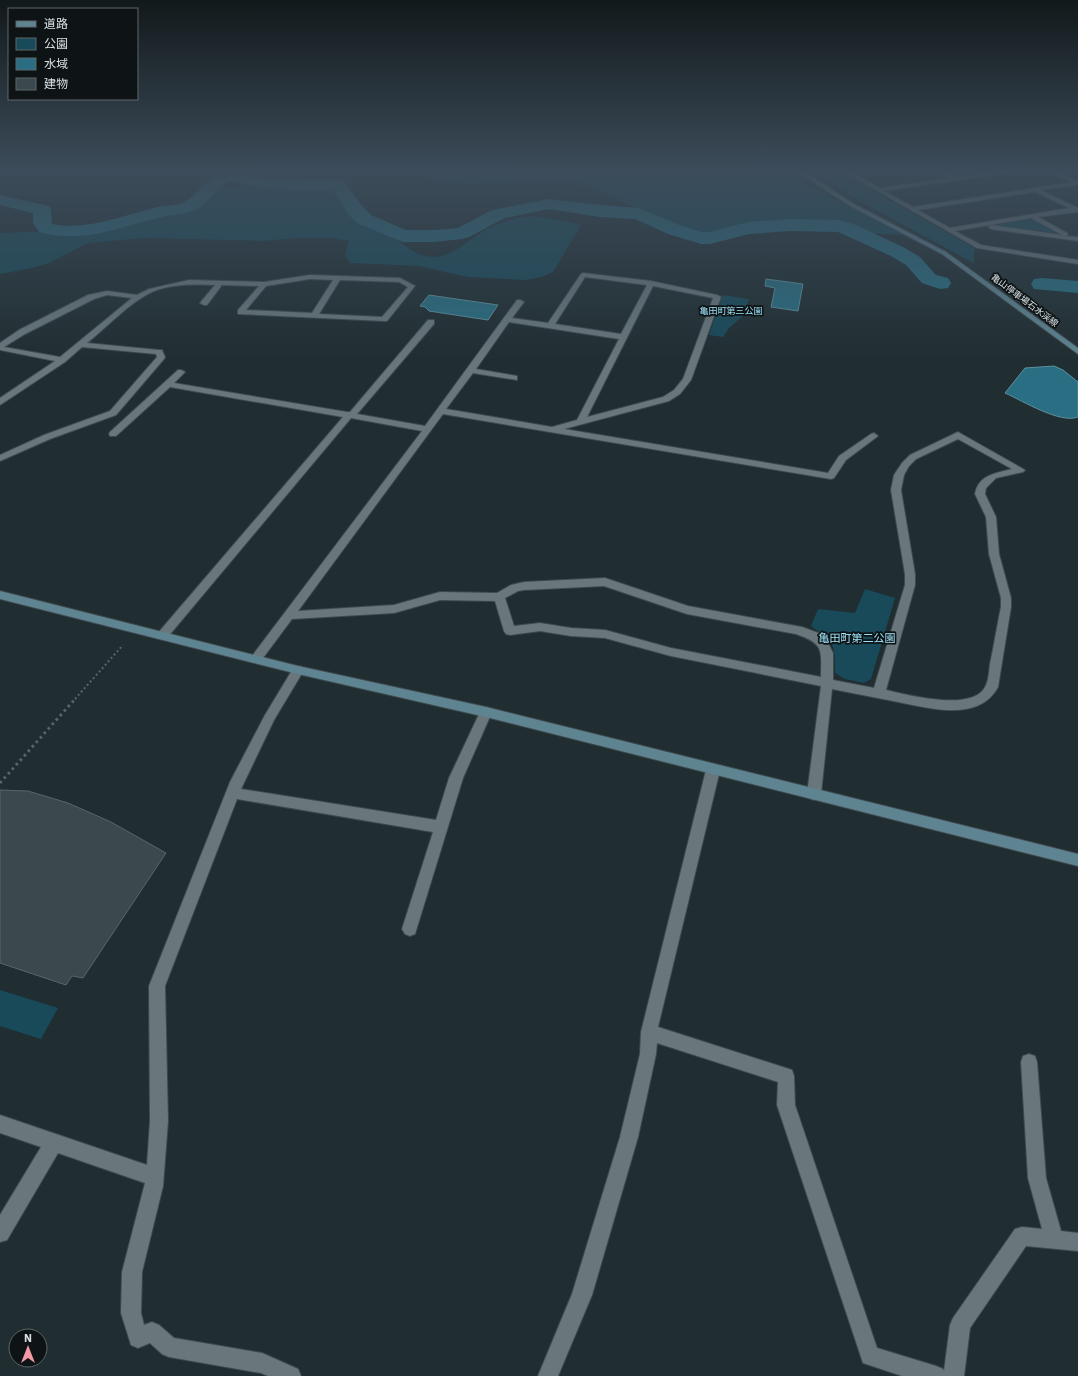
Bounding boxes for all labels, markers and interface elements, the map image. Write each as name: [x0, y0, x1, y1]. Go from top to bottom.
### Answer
legend: [8, 8, 138, 100]
text: 道路: [44, 16, 68, 31]
text: 公園: [44, 36, 68, 51]
text: 水域: [44, 56, 68, 71]
text: 建物: [44, 76, 68, 91]
street label: 亀山停車場石水渓線: [989, 271, 1061, 329]
park label: 亀田町第三公園: [699, 305, 763, 316]
park label: 亀田町第二公園: [819, 631, 896, 645]
north arrow: [8, 1328, 48, 1368]
text: N: [24, 1331, 32, 1345]

